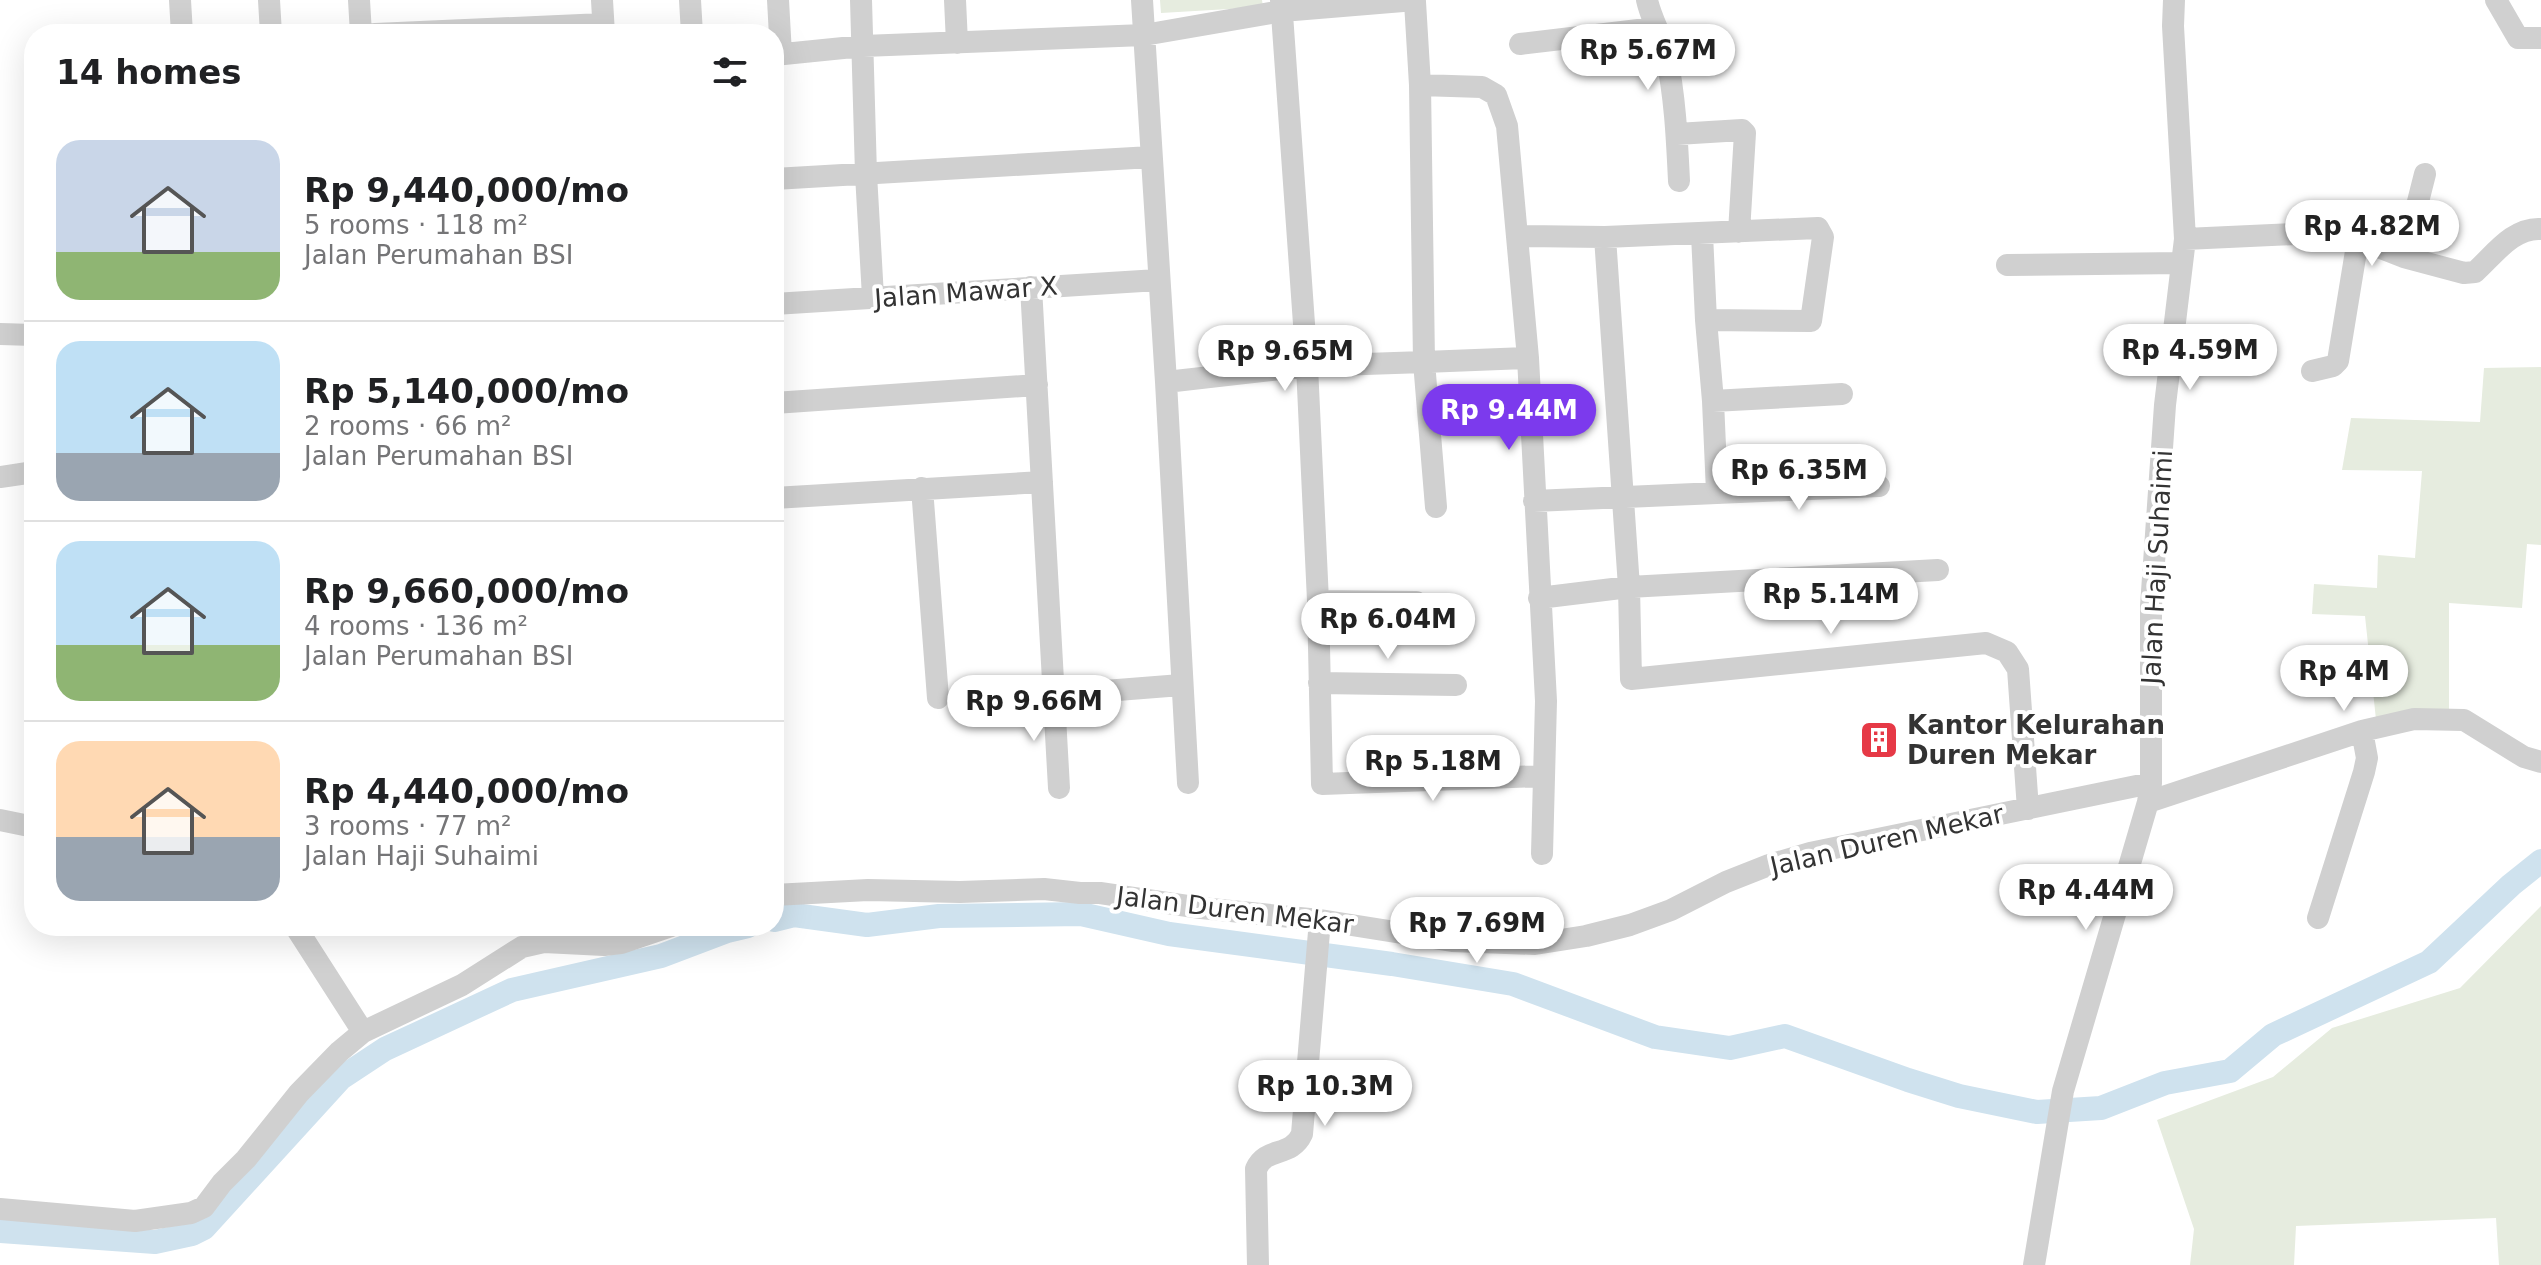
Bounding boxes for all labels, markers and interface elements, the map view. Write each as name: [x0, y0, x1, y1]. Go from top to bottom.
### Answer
pin: Rp 5.67M: [1565, 24, 1731, 92]
text: Rp 5.67M: [1579, 35, 1717, 65]
icon: filters: [708, 50, 752, 94]
text: 14 homes: [56, 52, 241, 92]
text: Rp 9,440,000/mo: [304, 170, 629, 210]
icon: home: [120, 172, 216, 268]
pin: Rp 4.82M: [2289, 200, 2455, 268]
text: 5 rooms · 118 m²: [304, 210, 528, 240]
text: Rp 4.82M: [2303, 211, 2441, 241]
text: Jalan Perumahan BSI: [304, 240, 573, 270]
street label: Jalan Mawar X: [871, 271, 1059, 314]
pin: Rp 4.59M: [2107, 324, 2273, 392]
pin: Rp 9.65M: [1202, 325, 1368, 393]
text: Rp 4.59M: [2121, 335, 2259, 365]
text: Rp 9.65M: [1216, 336, 1354, 366]
text: Rp 5,140,000/mo: [304, 371, 629, 411]
icon: home: [120, 373, 216, 469]
pin: Rp 9.44M: [1426, 384, 1592, 452]
text: Rp 9.44M: [1440, 395, 1578, 425]
text: 2 rooms · 66 m²: [304, 411, 512, 441]
text: Jalan Perumahan BSI: [304, 441, 573, 471]
pin: Rp 6.35M: [1716, 444, 1882, 512]
street label: Jalan Haji Suhaimi: [2136, 449, 2178, 687]
text: Rp 6.35M: [1730, 455, 1868, 485]
pin: Rp 5.14M: [1748, 568, 1914, 636]
text: Rp 9,660,000/mo: [304, 571, 629, 611]
icon: home: [120, 573, 216, 669]
text: Rp 5.14M: [1762, 579, 1900, 609]
pin: Rp 6.04M: [1305, 593, 1471, 661]
text: Rp 6.04M: [1319, 604, 1457, 634]
text: 4 rooms · 136 m²: [304, 611, 528, 641]
text: Jalan Perumahan BSI: [304, 641, 573, 671]
pin: Rp 4M: [2288, 645, 2400, 713]
text: Rp 4M: [2298, 656, 2390, 686]
pin: Rp 9.66M: [951, 675, 1117, 743]
text: Rp 9.66M: [965, 686, 1103, 716]
place label: Kantor Kelurahan Duren Mekar: [1907, 710, 2165, 770]
building icon: Kantor Kelurahan Duren Mekar: [1858, 719, 1900, 761]
pin: Rp 5.18M: [1350, 735, 1516, 803]
text: Rp 5.18M: [1364, 746, 1502, 776]
text: Rp 4,440,000/mo: [304, 771, 629, 811]
icon: home: [120, 773, 216, 869]
street label: Jalan Duren Mekar: [1765, 798, 2007, 882]
text: 3 rooms · 77 m²: [304, 811, 512, 841]
text: Jalan Haji Suhaimi: [304, 841, 539, 871]
pin: Rp 4.44M: [2003, 864, 2169, 932]
text: Rp 4.44M: [2017, 875, 2155, 905]
street label: Jalan Duren Mekar: [1113, 880, 1355, 939]
pin: Rp 7.69M: [1394, 897, 1560, 965]
text: Rp 7.69M: [1408, 908, 1546, 938]
pin: Rp 10.3M: [1242, 1060, 1408, 1128]
text: Rp 10.3M: [1256, 1071, 1394, 1101]

